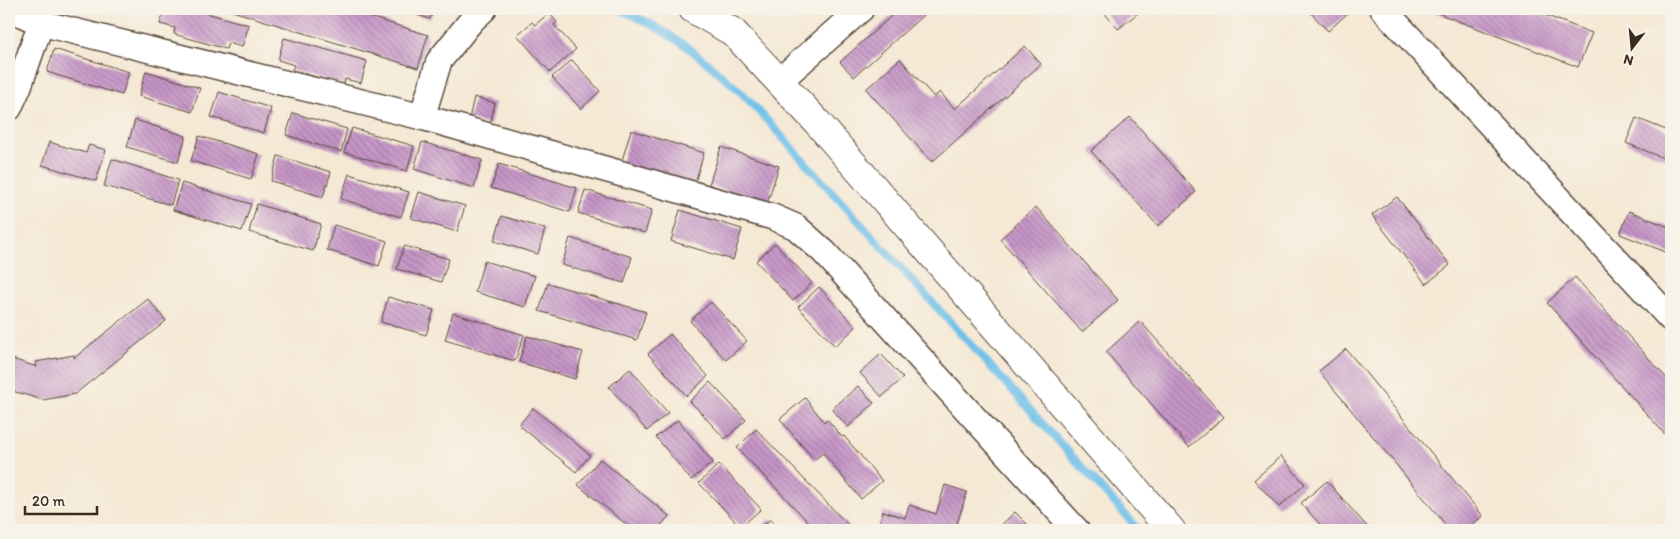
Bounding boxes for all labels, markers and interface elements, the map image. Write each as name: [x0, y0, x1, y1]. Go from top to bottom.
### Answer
north arrow: [1608, 22, 1658, 72]
text: N: [1622, 51, 1635, 69]
scale bar: [25, 484, 98, 516]
text: 20 m: [32, 492, 66, 510]

